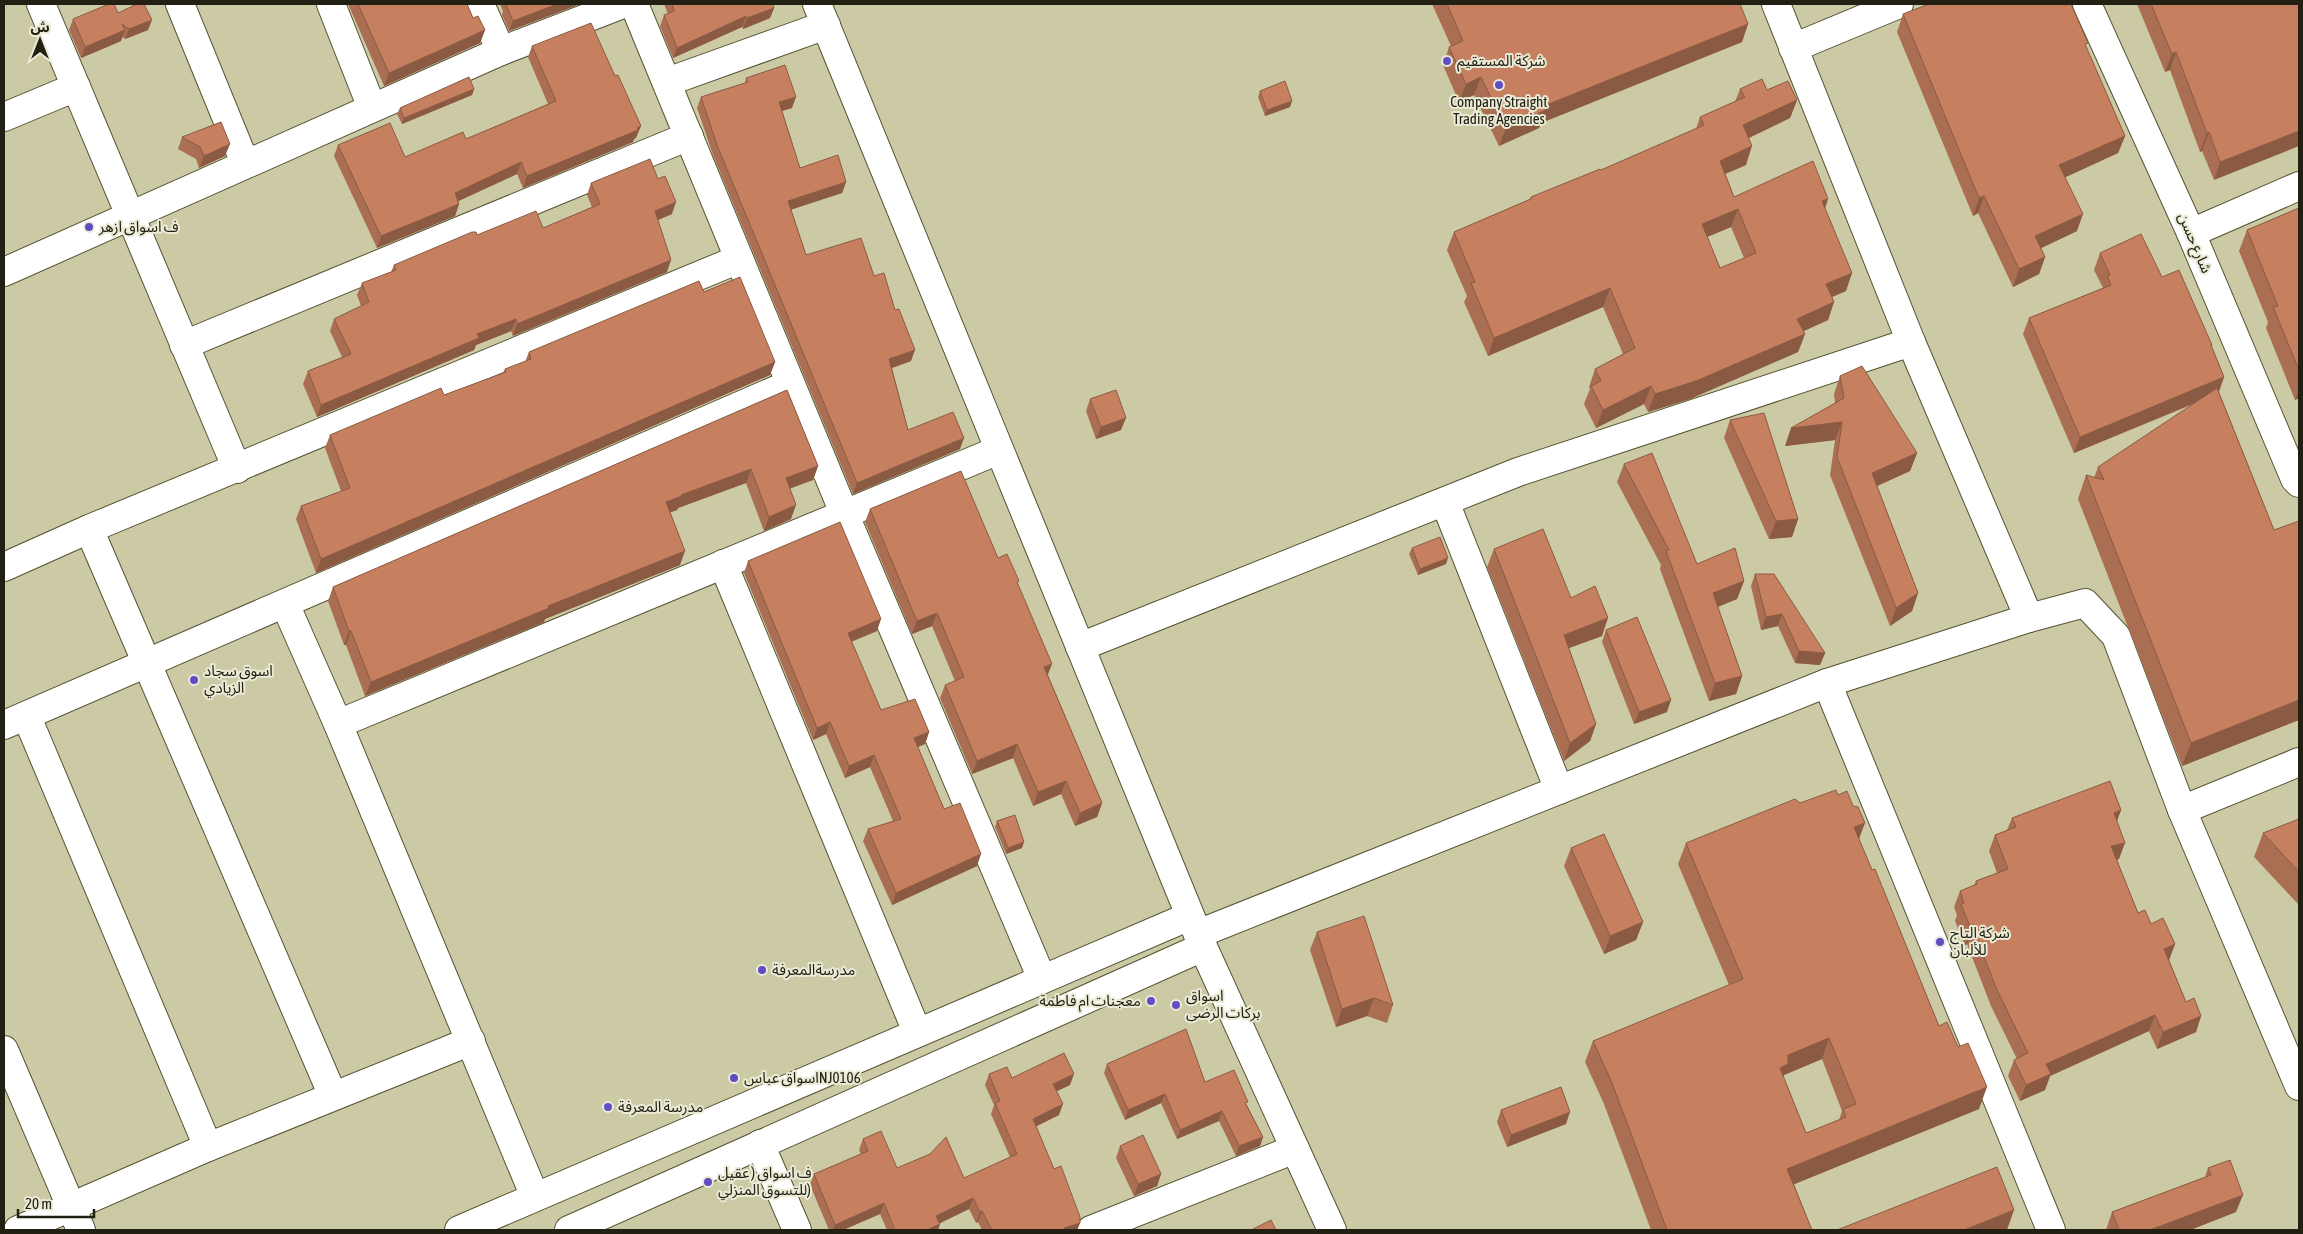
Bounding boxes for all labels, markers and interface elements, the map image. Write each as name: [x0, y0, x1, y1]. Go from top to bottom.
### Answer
north arrow: [15, 15, 65, 65]
text: ش: [30, 19, 50, 35]
place label: شركة المستقيم: [1457, 52, 1546, 72]
marker: شركة المستقيم: [1441, 55, 1453, 67]
marker: Company Straight Trading Agencies: [1493, 79, 1505, 91]
place label: Company Straight Trading Agencies: [1450, 93, 1548, 127]
street label: شارع حسن: [2171, 210, 2216, 277]
place label: ف اسواق ازهر: [98, 218, 179, 236]
marker: ف اسواق ازهر: [83, 221, 95, 233]
place label: اسوق سجاد الزيادي: [204, 662, 273, 699]
marker: اسوق سجاد الزيادي: [188, 674, 200, 686]
place label: شركة التاج للألبان: [1950, 924, 2010, 959]
marker: شركة التاج للألبان: [1934, 936, 1946, 948]
place label: مدرسةالمعرفة: [772, 961, 855, 979]
marker: مدرسةالمعرفة: [756, 964, 768, 976]
place label: اسواق بركات الرضى: [1186, 987, 1260, 1022]
place label: معجنات ام فاطمة: [1039, 992, 1141, 1012]
marker: معجنات ام فاطمة: [1145, 995, 1157, 1007]
marker: اسواق بركات الرضى: [1170, 999, 1182, 1011]
place label: اسواق عباسNJ0106: [744, 1069, 861, 1087]
marker: اسواق عباسNJ0106: [728, 1072, 740, 1084]
place label: مدرسة المعرفة: [618, 1098, 703, 1116]
marker: مدرسة المعرفة: [602, 1101, 614, 1113]
place label: ف اسواق ( عقيل للتسوق المنزلي): [718, 1164, 812, 1201]
marker: ف اسواق ( عقيل للتسوق المنزلي): [702, 1176, 714, 1188]
scale bar: [18, 1186, 94, 1218]
text: 20 m: [25, 1195, 52, 1212]

